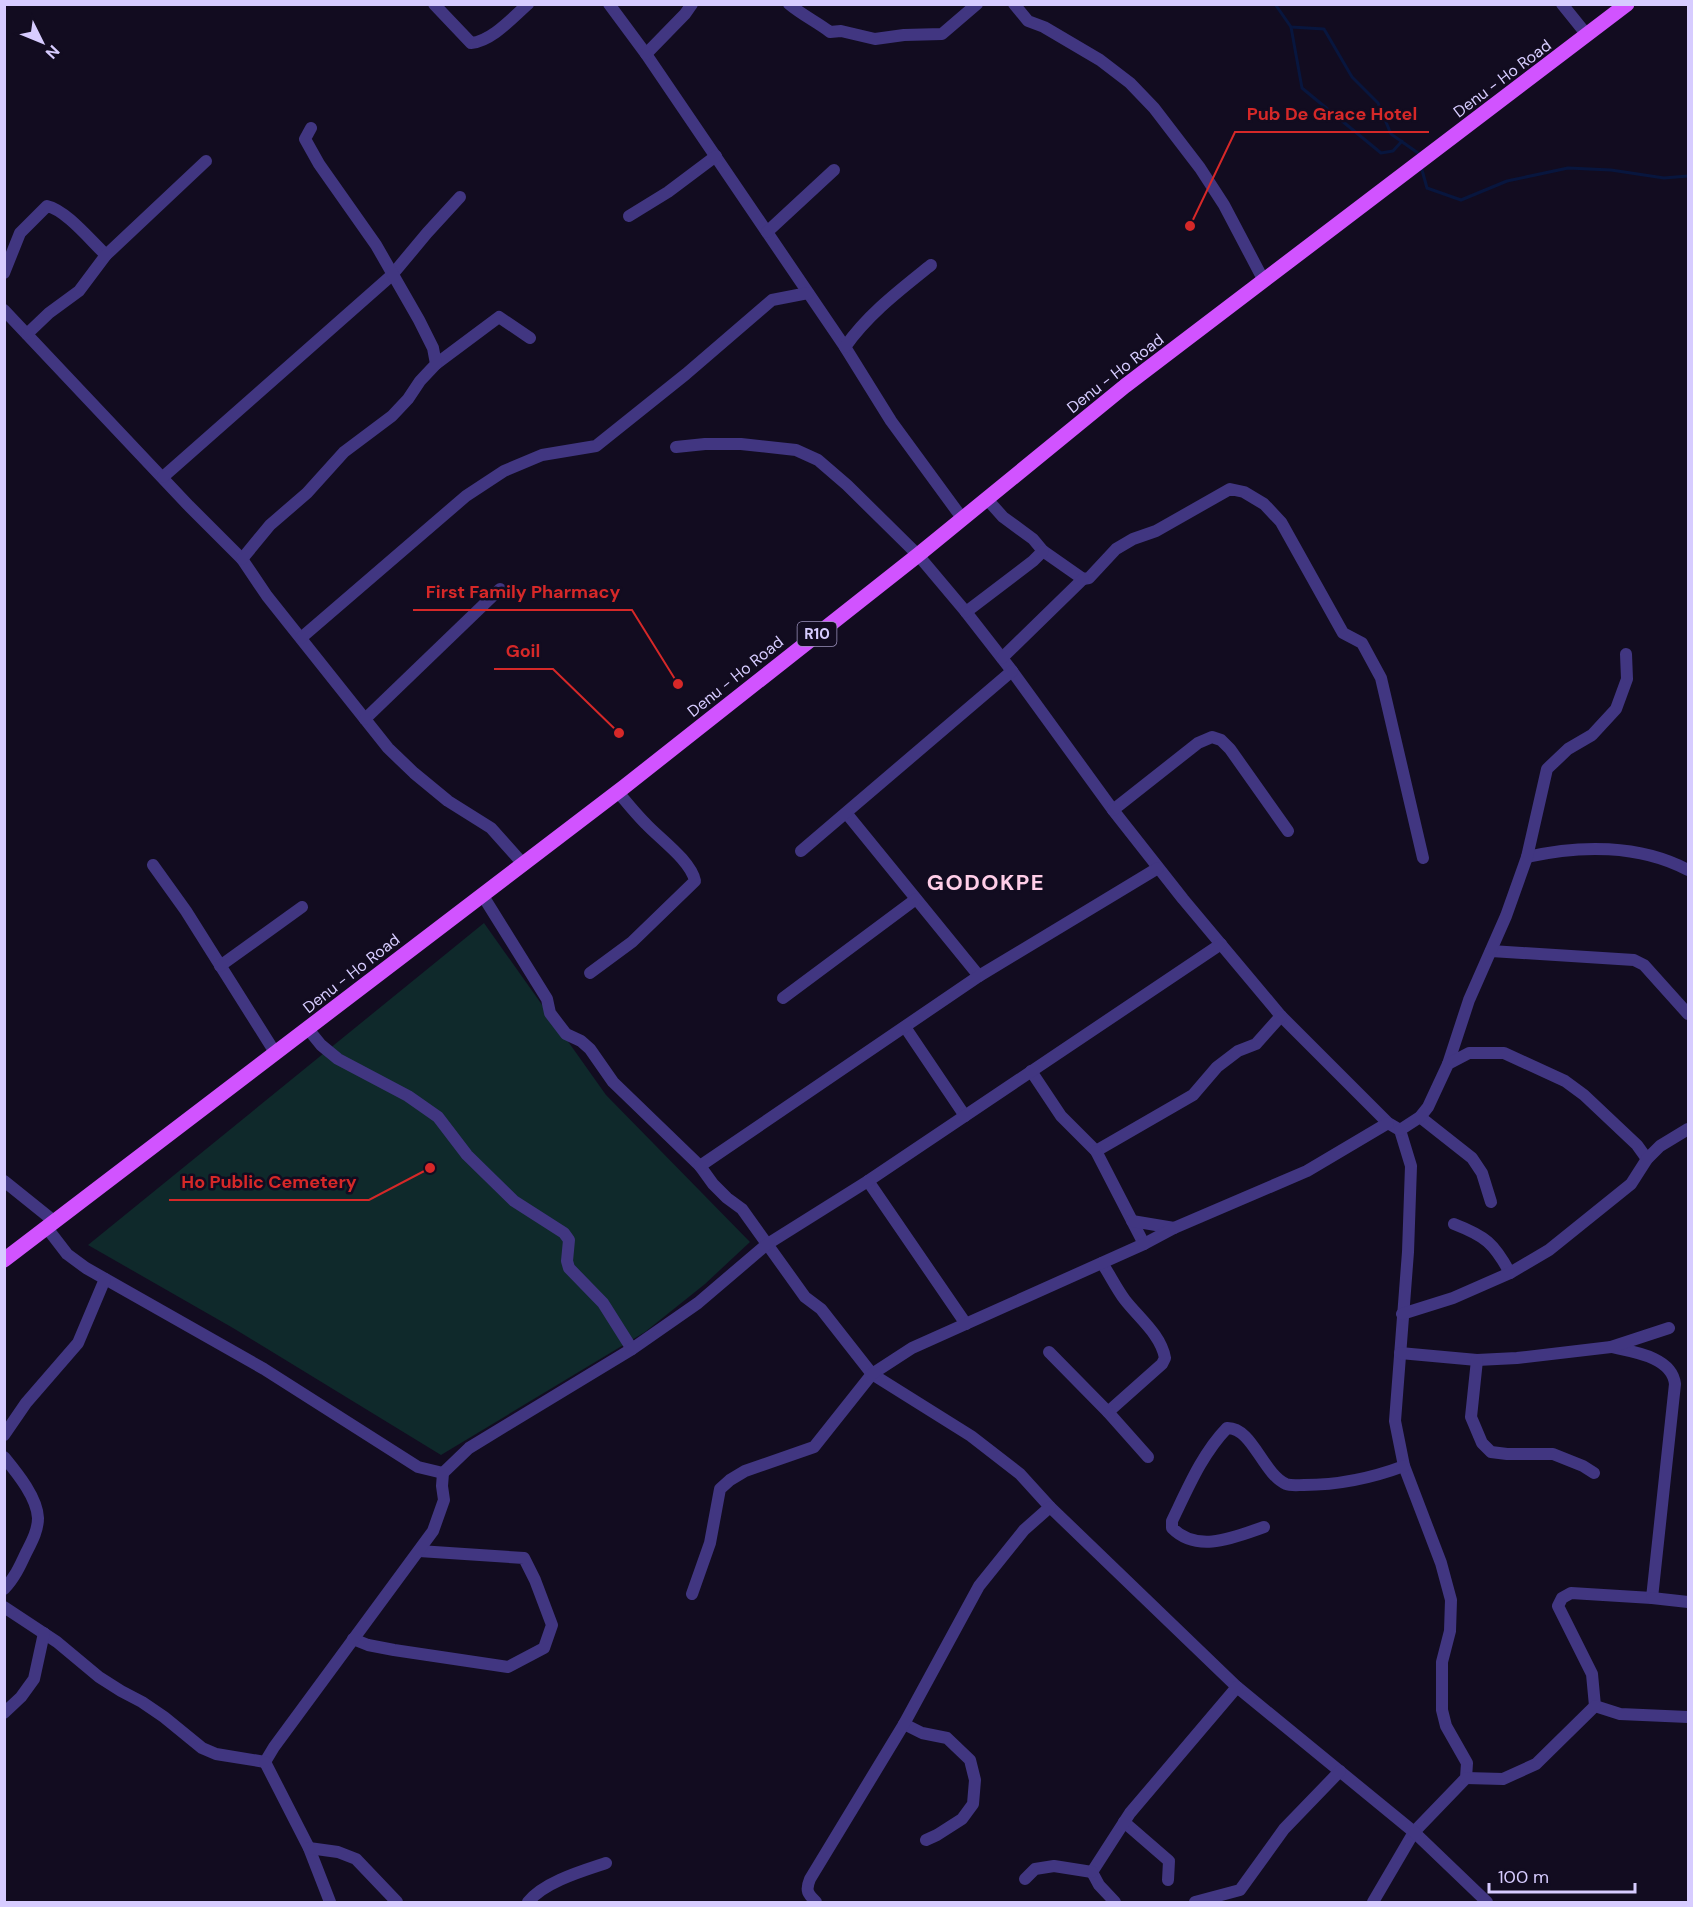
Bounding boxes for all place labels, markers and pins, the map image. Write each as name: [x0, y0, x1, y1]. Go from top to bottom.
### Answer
callout: Pub De Grace Hotel: [1235, 96, 1429, 132]
callout: First Family Pharmacy: [413, 574, 632, 610]
callout: Goil: [494, 633, 553, 669]
callout: Ho Public Cemetery: [169, 1164, 369, 1200]

